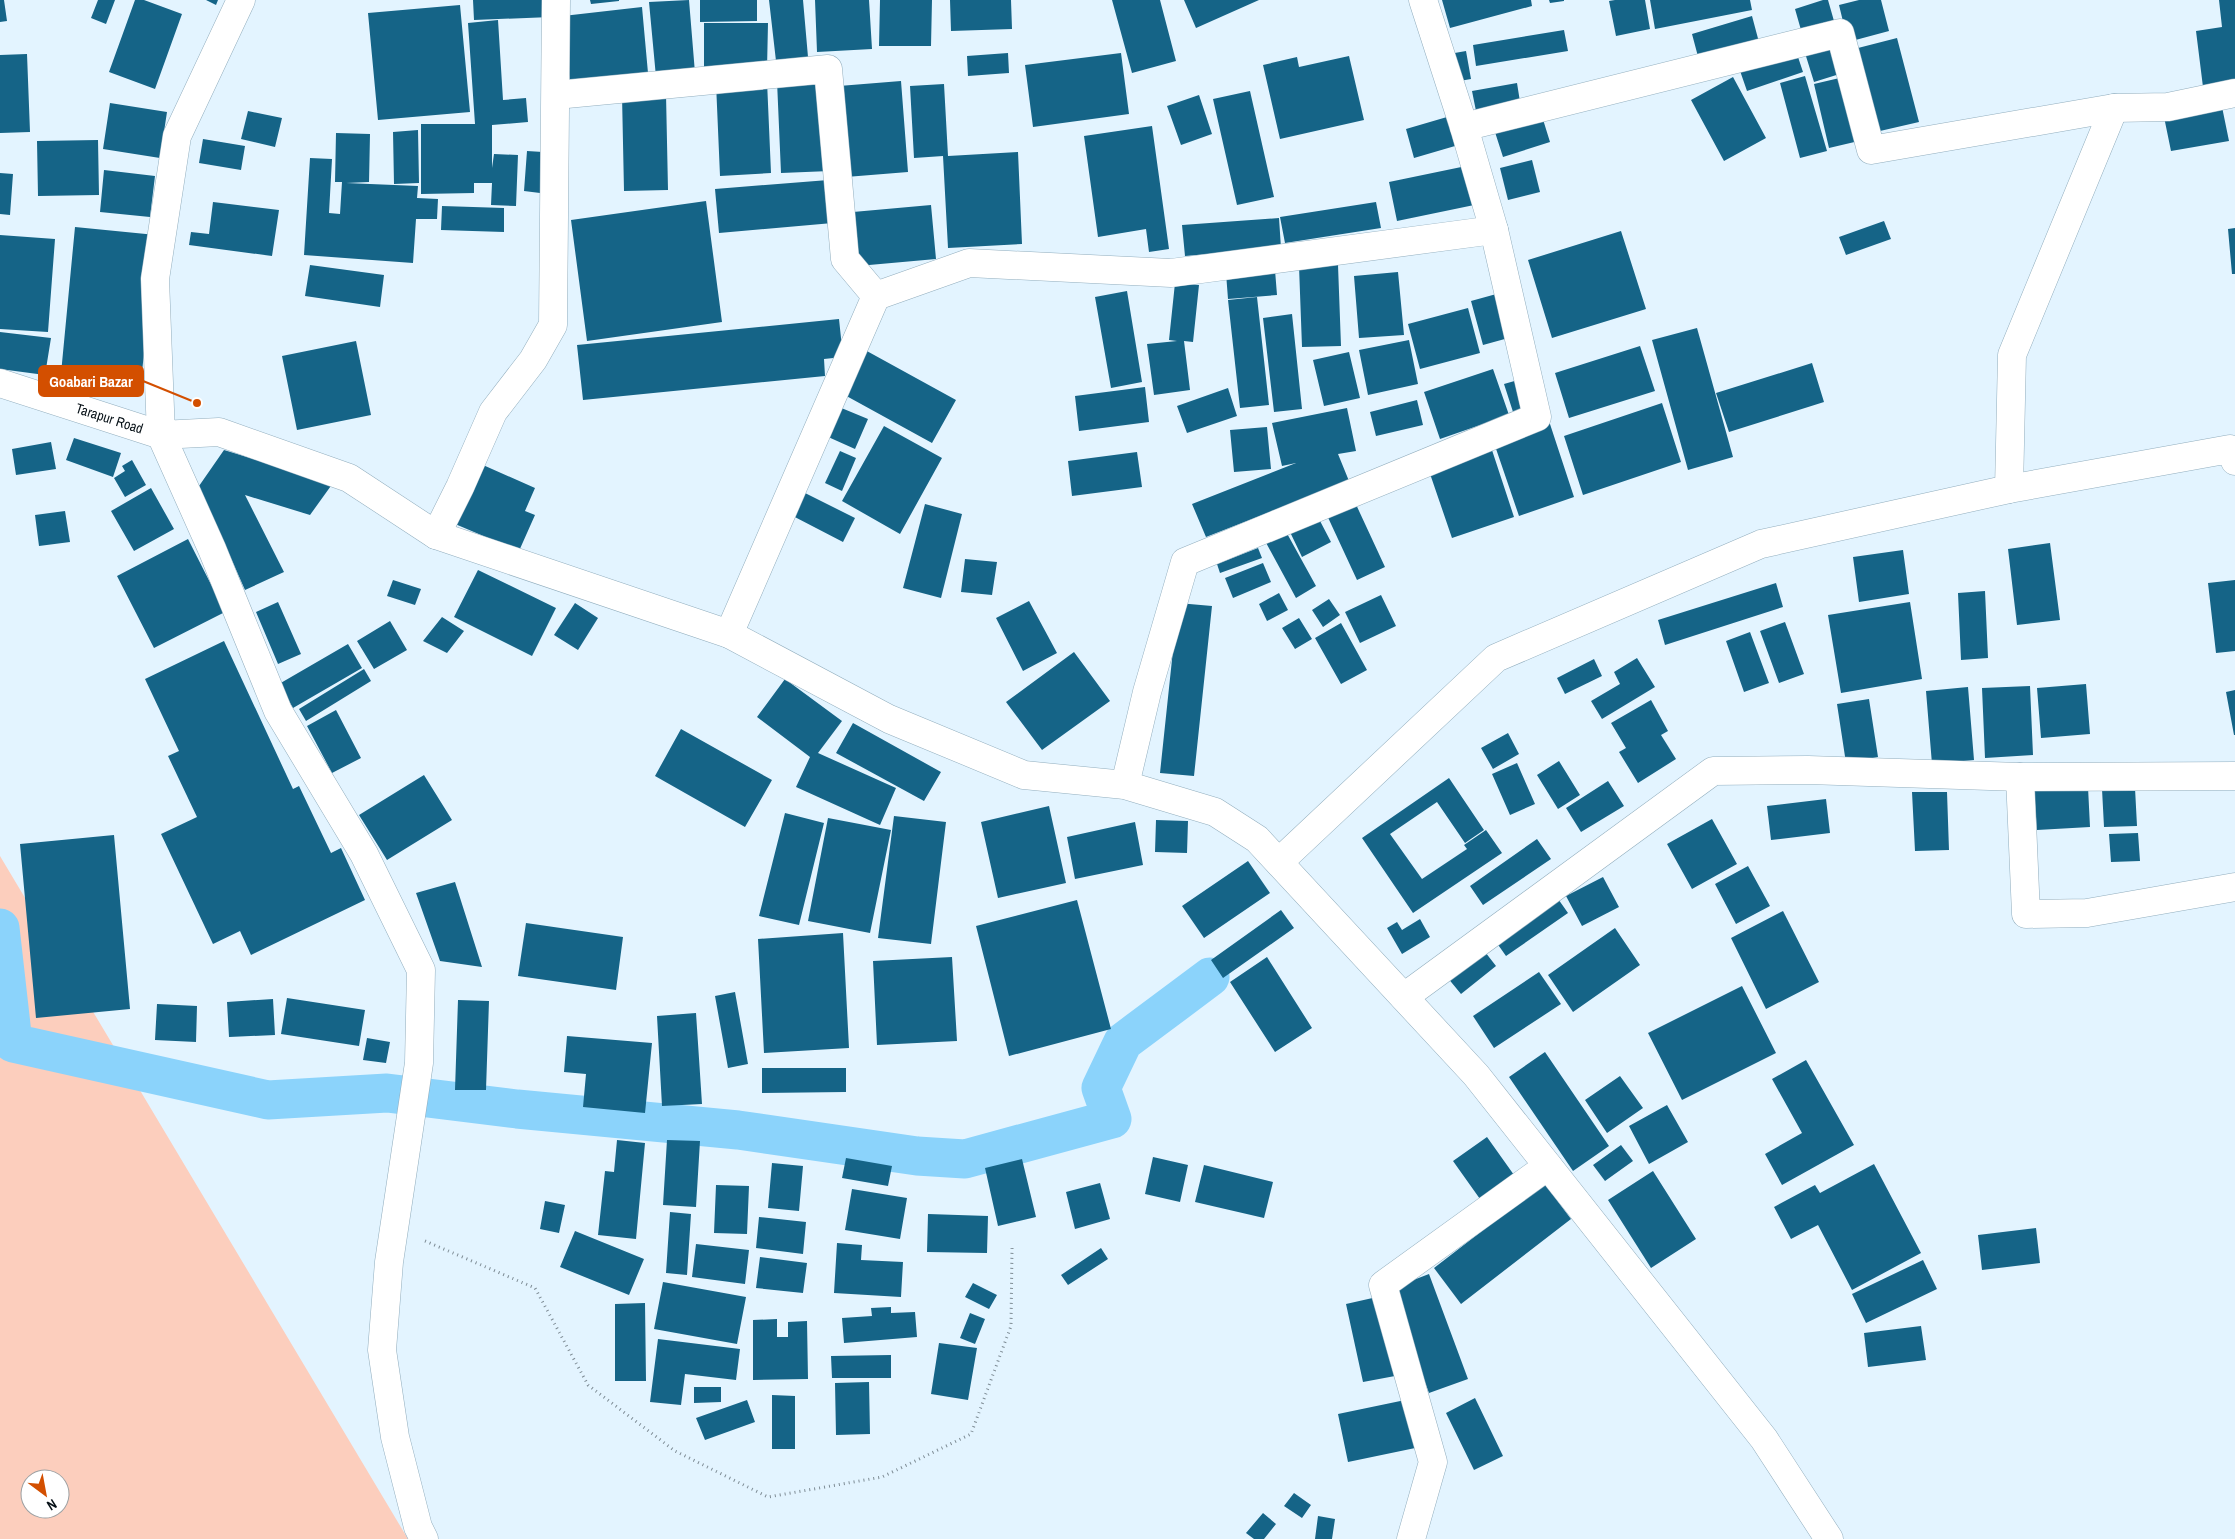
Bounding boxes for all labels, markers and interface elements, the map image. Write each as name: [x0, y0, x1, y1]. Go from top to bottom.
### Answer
callout: Goabari Bazar: [39, 366, 143, 396]
text: Goabari Bazar: [49, 371, 133, 392]
street label: Tarapur Road: [73, 399, 145, 438]
north arrow: [20, 1469, 70, 1519]
text: N: [44, 1495, 60, 1515]

